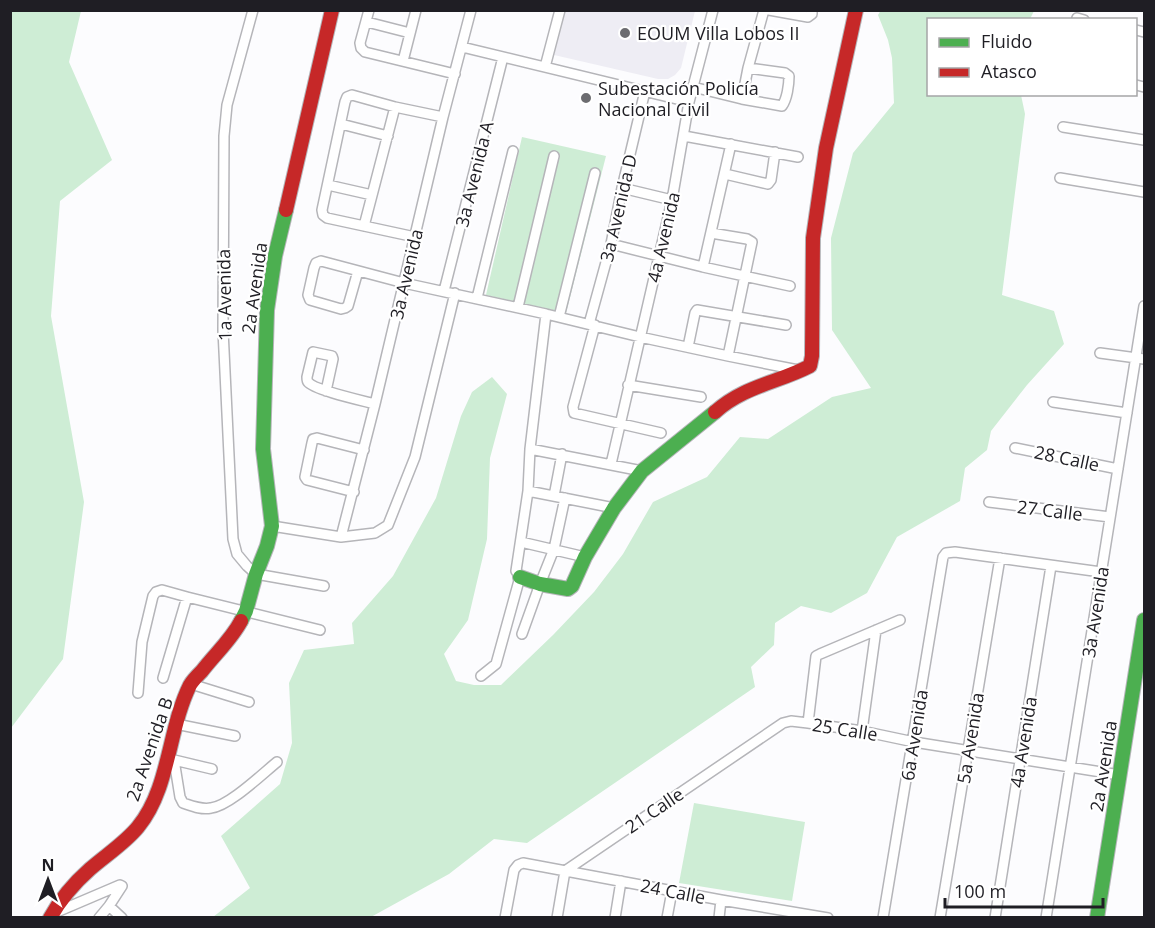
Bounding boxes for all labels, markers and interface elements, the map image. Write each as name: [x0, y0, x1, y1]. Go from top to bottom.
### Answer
legend: [927, 18, 1137, 96]
place label: EOUM Villa Lobos II: [637, 21, 799, 45]
marker: EOUM Villa Lobos II: [618, 26, 632, 40]
text: Fluido: [981, 29, 1032, 53]
text: Atasco: [981, 59, 1037, 83]
place label: Subestación Policía Nacional Civil: [598, 76, 759, 121]
marker: Subestación Policía Nacional Civil: [579, 91, 593, 105]
street label: 3a Avenida A: [449, 118, 499, 229]
street label: 3a Avenida D: [594, 152, 642, 264]
street label: 4a Avenida: [641, 189, 685, 285]
street label: 3a Avenida: [384, 226, 428, 322]
street label: 2a Avenida: [236, 241, 272, 335]
street label: 1a Avenida: [211, 249, 237, 341]
street label: 28 Calle: [1032, 439, 1102, 477]
street label: 27 Calle: [1016, 494, 1084, 526]
street label: 3a Avenida: [1076, 565, 1114, 659]
street label: 6a Avenida: [895, 688, 933, 782]
street label: 5a Avenida: [951, 691, 989, 785]
street label: 2a Avenida B: [120, 694, 178, 804]
street label: 4a Avenida: [1004, 695, 1042, 789]
street label: 25 Calle: [811, 712, 879, 746]
street label: 2a Avenida: [1084, 719, 1122, 813]
street label: 21 Calle: [620, 782, 688, 838]
north arrow: [18, 850, 78, 910]
text: N: [41, 854, 55, 876]
scale bar: [945, 871, 1102, 909]
street label: 24 Calle: [638, 873, 708, 909]
text: 100 m: [954, 879, 1006, 903]

